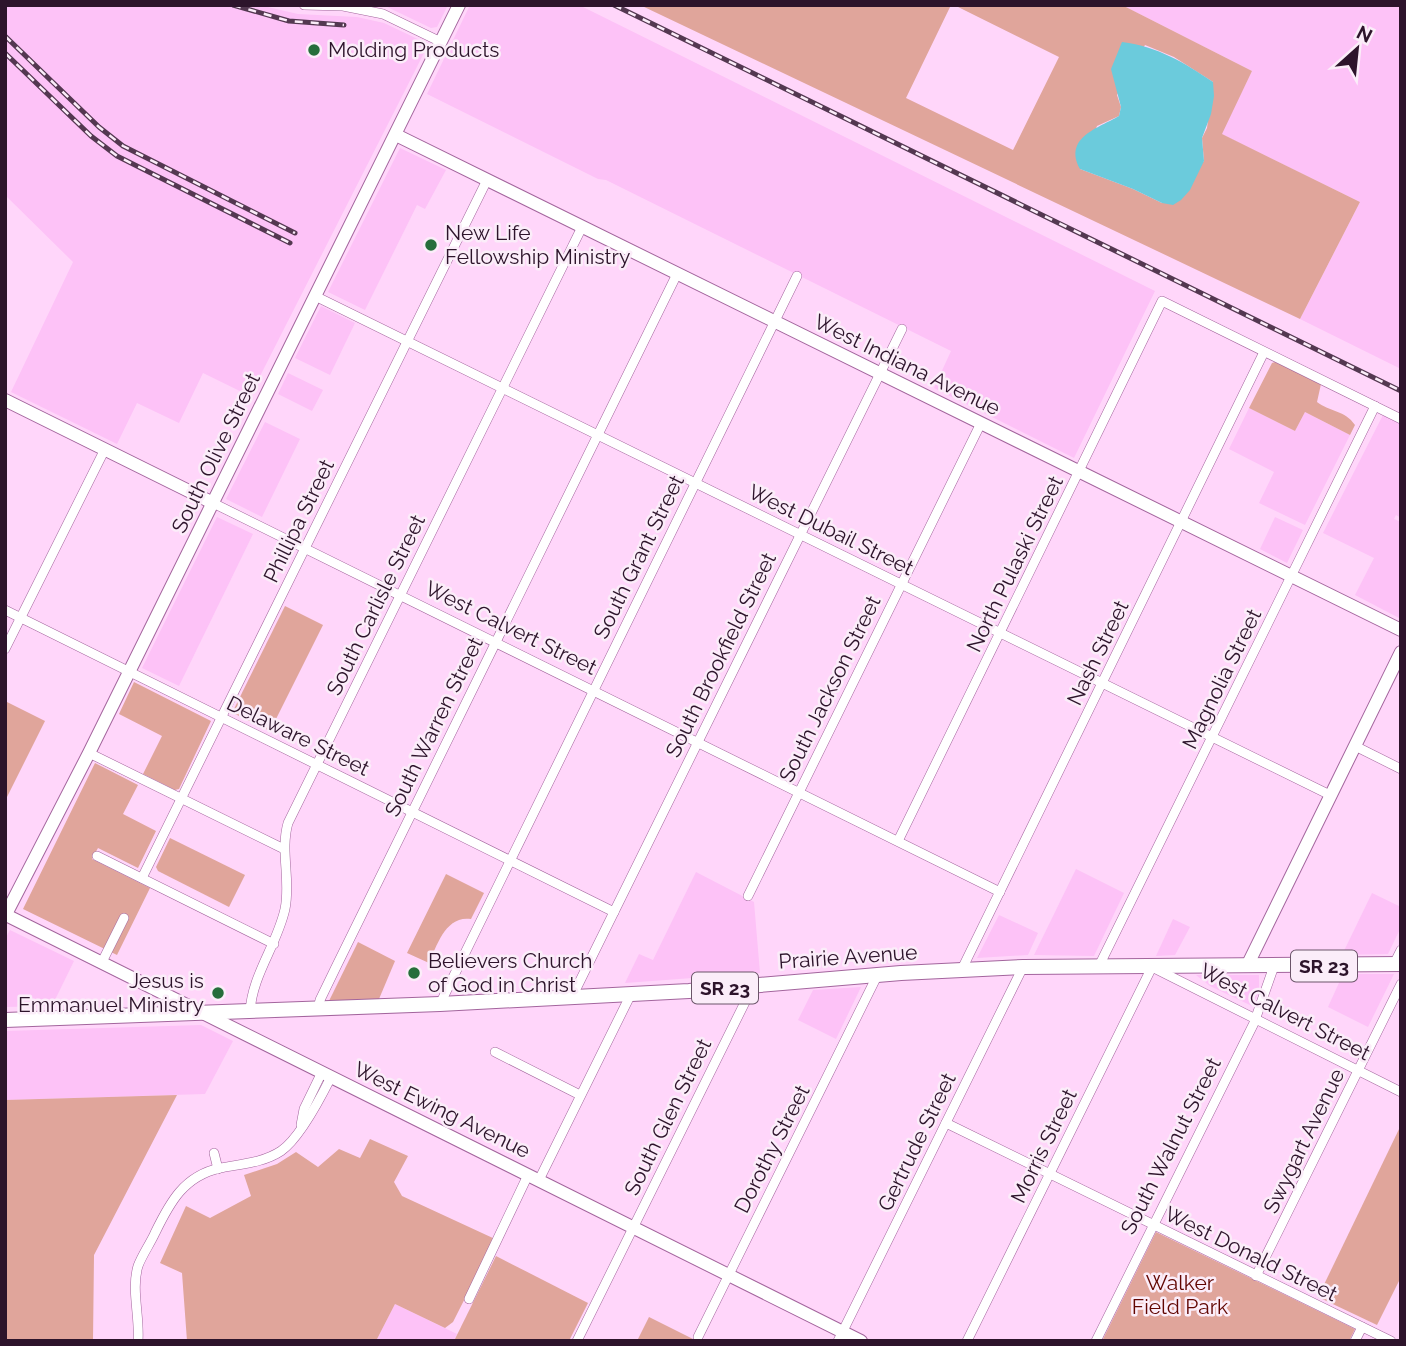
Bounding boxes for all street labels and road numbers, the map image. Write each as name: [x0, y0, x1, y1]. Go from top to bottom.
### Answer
street label: West Indiana Avenue: [810, 309, 1004, 421]
street label: South Olive Street: [166, 369, 265, 537]
street label: Phillipa Street: [258, 455, 339, 586]
street label: South Grant Street: [588, 471, 689, 643]
street label: North Pulaski Street: [961, 472, 1068, 656]
street label: West Dubail Street: [745, 479, 918, 580]
street label: South Carlisle Street: [321, 510, 430, 699]
street label: South Brookfield Street: [660, 548, 781, 761]
street label: West Calvert Street: [421, 575, 601, 680]
street label: South Jackson Street: [774, 592, 886, 786]
street label: Nash Street: [1061, 596, 1134, 709]
street label: Magnolia Street: [1177, 605, 1266, 753]
street label: South Warren Street: [379, 633, 488, 821]
street label: Delaware Street: [223, 690, 374, 781]
street label: Prairie Avenue: [778, 939, 918, 974]
road number: SR 23: [1291, 950, 1357, 982]
street label: West Calvert Street: [1196, 958, 1375, 1065]
road number: SR 23: [692, 972, 758, 1004]
street label: South Glen Street: [619, 1034, 716, 1199]
street label: South Walnut Street: [1115, 1053, 1226, 1238]
street label: West Ewing Avenue: [350, 1056, 534, 1163]
street label: Swygart Avenue: [1258, 1064, 1349, 1217]
street label: Gertrude Street: [872, 1069, 961, 1215]
street label: Dorothy Street: [729, 1081, 815, 1217]
street label: Morris Street: [1005, 1085, 1082, 1207]
street label: West Donald Street: [1161, 1201, 1342, 1306]

